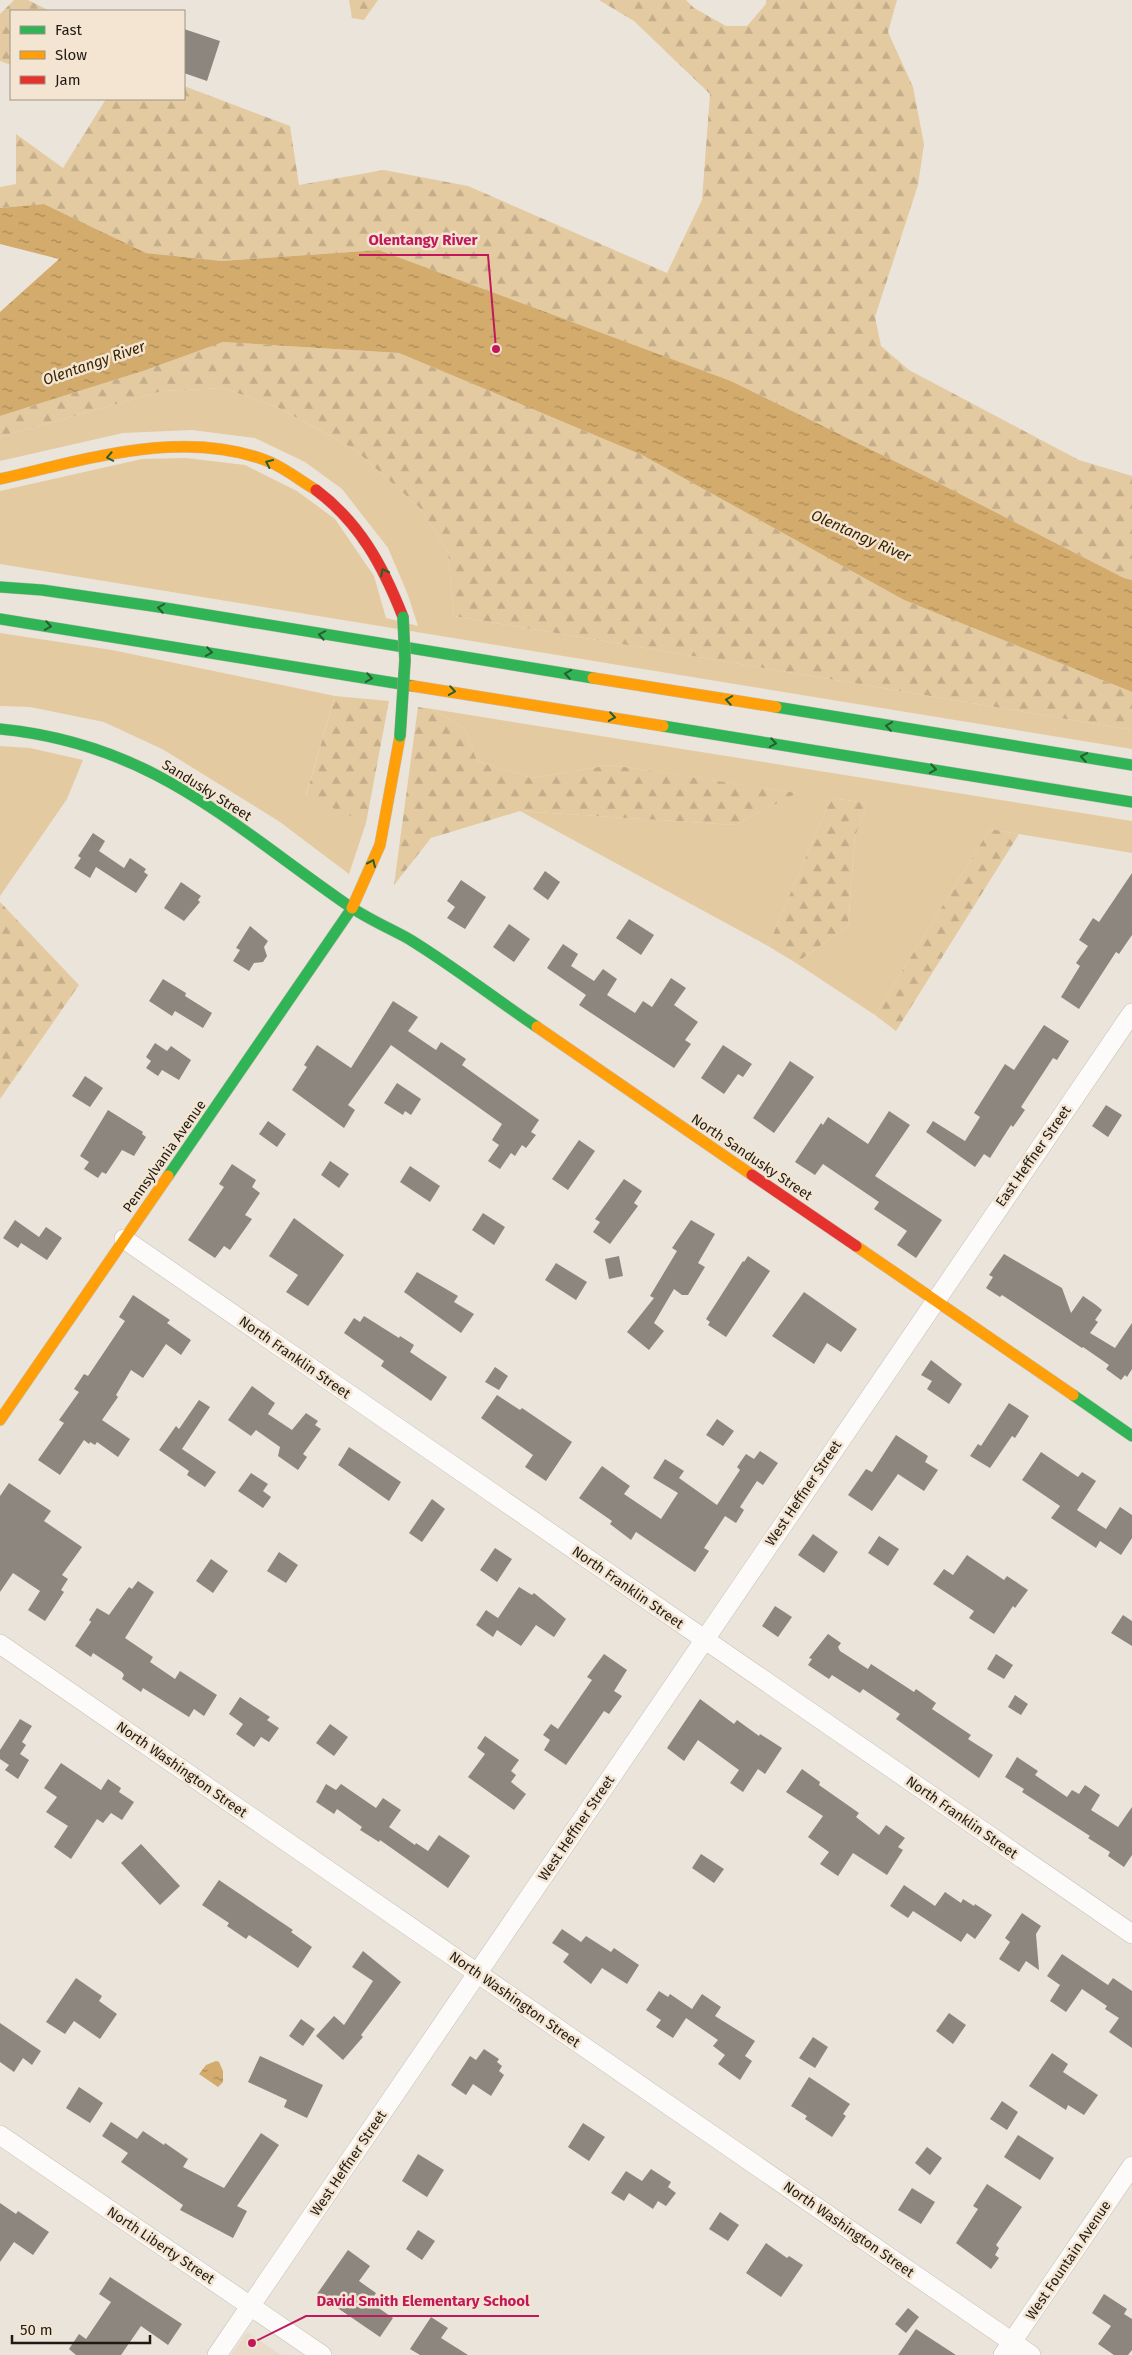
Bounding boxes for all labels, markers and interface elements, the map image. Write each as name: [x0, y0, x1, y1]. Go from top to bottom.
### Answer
legend: [10, 10, 185, 100]
text: Fast: [55, 21, 82, 39]
text: Slow: [55, 46, 87, 64]
text: Jam: [55, 71, 81, 89]
callout: Olentangy River: [359, 225, 488, 255]
text: Olentangy River: [368, 231, 479, 249]
water label: Olentangy River: [40, 337, 149, 389]
one-way arrow: [105, 451, 114, 461]
one-way arrow: [265, 459, 274, 470]
water label: Olentangy River: [808, 506, 915, 567]
one-way arrow: [381, 568, 391, 577]
one-way arrow: [157, 603, 166, 613]
one-way arrow: [45, 620, 53, 631]
one-way arrow: [317, 630, 326, 640]
one-way arrow: [205, 646, 213, 657]
one-way arrow: [564, 670, 572, 680]
one-way arrow: [365, 672, 373, 683]
one-way arrow: [447, 686, 456, 696]
one-way arrow: [724, 695, 733, 705]
one-way arrow: [608, 712, 617, 722]
one-way arrow: [885, 721, 893, 731]
one-way arrow: [768, 738, 777, 748]
one-way arrow: [1080, 753, 1088, 763]
street label: Sandusky Street: [159, 756, 255, 825]
one-way arrow: [929, 764, 937, 774]
one-way arrow: [365, 859, 376, 868]
street label: Pennsylvania Avenue: [119, 1097, 210, 1216]
street label: East Heffner Street: [992, 1102, 1075, 1210]
street label: North Sandusky Street: [688, 1111, 816, 1205]
street label: North Franklin Street: [236, 1312, 355, 1403]
street label: West Heffner Street: [762, 1436, 846, 1549]
street label: North Franklin Street: [569, 1542, 688, 1633]
street label: North Washington Street: [113, 1718, 251, 1822]
street label: West Heffner Street: [535, 1771, 619, 1884]
street label: North Franklin Street: [903, 1772, 1022, 1863]
street label: North Washington Street: [446, 1948, 584, 2052]
street label: West Heffner Street: [307, 2106, 391, 2219]
street label: North Washington Street: [780, 2178, 918, 2282]
street label: West Fountain Avenue: [1022, 2197, 1115, 2323]
street label: North Liberty Street: [104, 2203, 218, 2288]
callout: David Smith Elementary School: [306, 2286, 539, 2316]
text: David Smith Elementary School: [316, 2292, 530, 2310]
scale bar: [12, 2312, 150, 2344]
text: 50 m: [20, 2321, 53, 2339]

